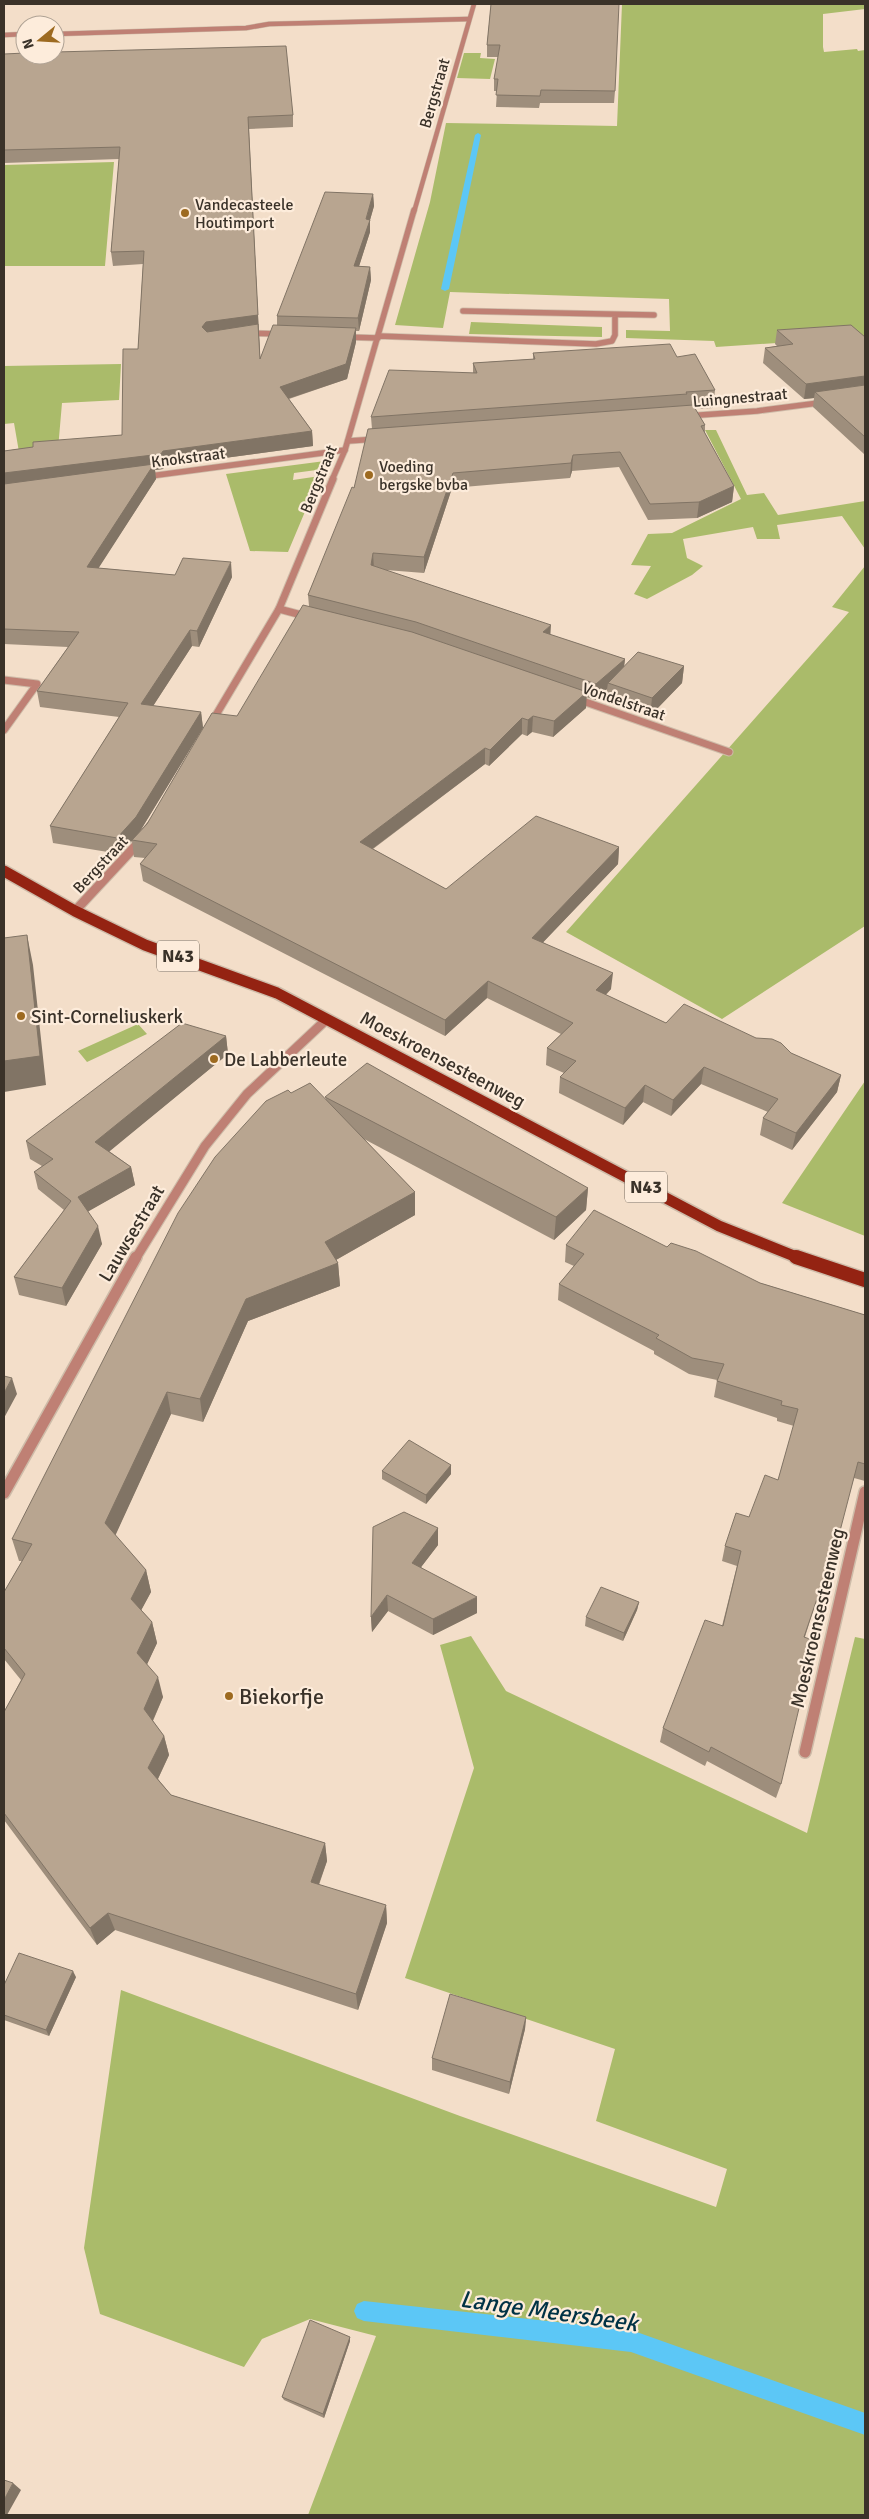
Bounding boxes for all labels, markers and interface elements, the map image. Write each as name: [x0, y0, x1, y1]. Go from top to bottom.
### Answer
north arrow: [15, 15, 65, 65]
text: N: [19, 37, 38, 51]
street label: Bergstraat: [415, 56, 455, 131]
place label: Vandecasteele Houtimport: [195, 195, 294, 233]
marker: Vandecasteele Houtimport: [179, 207, 191, 219]
street label: Luingnestraat: [692, 384, 789, 412]
street label: Bergstraat: [296, 442, 342, 516]
street label: Knokstraat: [150, 443, 227, 472]
place label: Voeding bergske bvba: [379, 457, 468, 495]
marker: Voeding bergske bvba: [363, 469, 375, 481]
street label: Vondelstraat: [579, 678, 668, 726]
street label: Bergstraat: [69, 831, 133, 898]
road number: N43: [157, 940, 199, 971]
place label: Sint-Corneliuskerk: [31, 1005, 183, 1029]
street label: Moeskroensesteenweg: [356, 1006, 529, 1114]
marker: Sint-Corneliuskerk: [15, 1010, 27, 1022]
place label: De Labberleute: [224, 1048, 347, 1072]
marker: De Labberleute: [208, 1053, 220, 1065]
road number: N43: [625, 1172, 667, 1202]
street label: Lauwsestraat: [94, 1180, 170, 1286]
street label: Moeskroensesteenweg: [786, 1526, 850, 1710]
place label: Biekorfje: [239, 1683, 324, 1710]
marker: Biekorfje: [223, 1690, 235, 1702]
water label: Lange Meersbeek: [458, 2284, 642, 2339]

